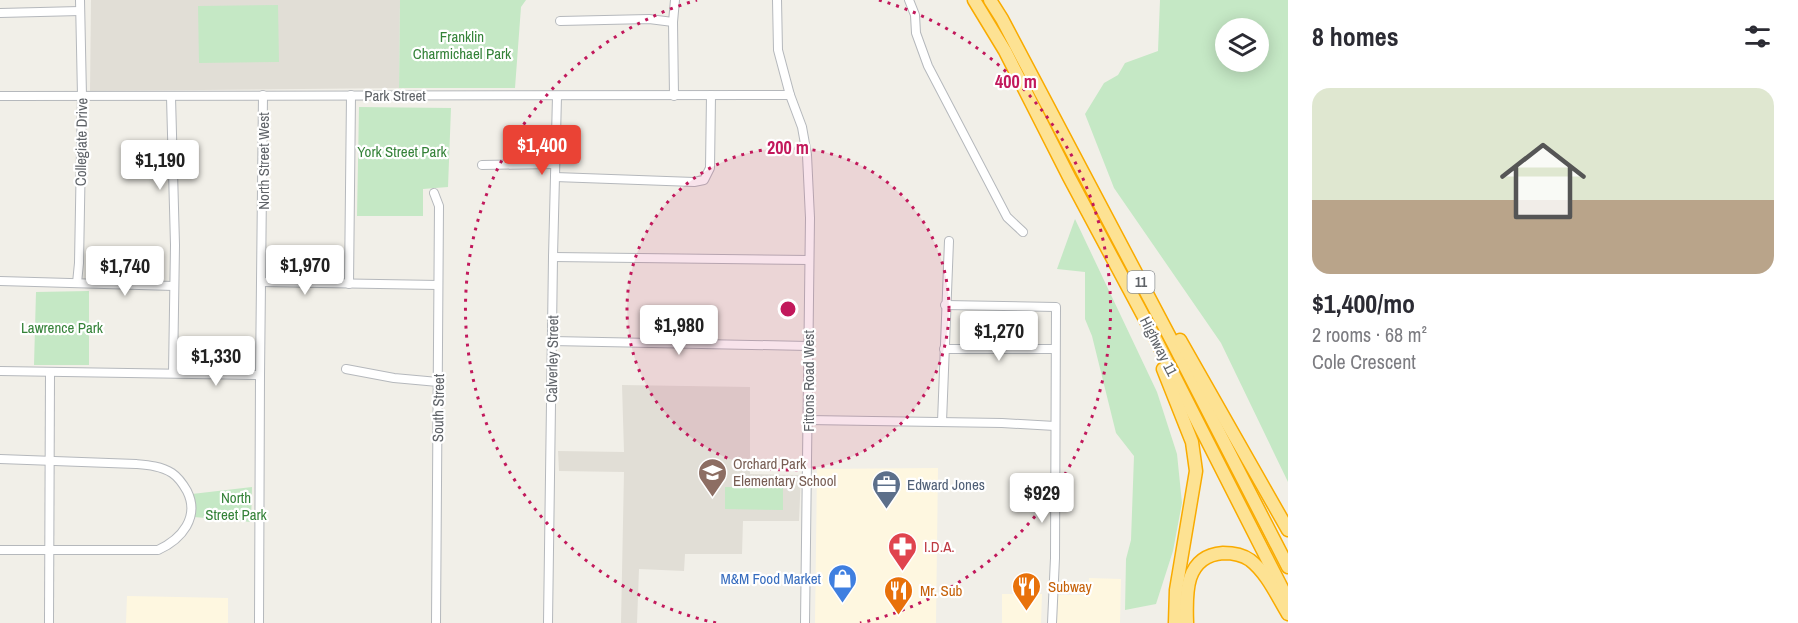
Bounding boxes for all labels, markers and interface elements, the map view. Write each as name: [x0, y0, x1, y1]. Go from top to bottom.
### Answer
map controls: [1215, 18, 1269, 72]
button: layers: [1215, 18, 1269, 72]
text: 8 homes: [1312, 19, 1399, 54]
icon: filters: [1741, 20, 1774, 53]
park label: Franklin Charmichael Park: [413, 26, 512, 64]
text: 400 m: [995, 69, 1037, 94]
street label: Park Street: [364, 85, 426, 106]
street label: Collegiate Drive: [70, 98, 92, 186]
street label: North Street West: [253, 112, 274, 210]
pin: $1,400: [493, 125, 591, 176]
icon: home: [1489, 127, 1597, 235]
text: $1,400: [517, 131, 567, 158]
text: 200 m: [767, 135, 809, 160]
pin: $1,190: [111, 140, 209, 191]
park label: York Street Park: [357, 141, 447, 162]
text: $1,190: [135, 146, 185, 173]
pin: $1,970: [256, 245, 354, 296]
pin: $1,740: [76, 246, 174, 297]
text: $1,970: [280, 251, 330, 278]
text: $1,740: [100, 252, 150, 279]
road number: 11: [1128, 271, 1154, 293]
text: $1,400/mo: [1312, 286, 1415, 321]
centre of rings: [778, 299, 798, 319]
pin: $1,980: [630, 305, 728, 356]
text: $1,980: [654, 311, 704, 338]
pin: $1,270: [950, 311, 1048, 362]
street label: Highway 11: [1135, 313, 1183, 379]
street label: Calverley Street: [541, 314, 563, 403]
park label: Lawrence Park: [21, 317, 104, 338]
text: $1,270: [974, 317, 1024, 344]
text: 2 rooms · 68 m²: [1312, 321, 1427, 348]
street label: Fittons Road West: [798, 330, 819, 432]
pin: $1,330: [167, 336, 265, 387]
text: $1,330: [191, 342, 241, 369]
text: Cole Crescent: [1312, 348, 1416, 375]
street label: South Street: [427, 373, 449, 442]
place label: Orchard Park Elementary School: [733, 453, 836, 491]
school or university icon: Orchard Park Elementary School: [696, 456, 728, 498]
office icon: Edward Jones: [870, 468, 902, 510]
pin: $929: [1006, 473, 1078, 524]
place label: Edward Jones: [907, 474, 985, 495]
text: $929: [1024, 479, 1060, 506]
park label: North Street Park: [205, 487, 268, 525]
pharmacy icon: I.D.A.: [887, 530, 919, 572]
place label: I.D.A.: [924, 536, 955, 557]
shop icon: M&M Food Market: [826, 562, 858, 604]
place label: M&M Food Market: [720, 568, 822, 589]
restaurant icon: Subway: [1011, 570, 1043, 612]
restaurant icon: Mr. Sub: [883, 574, 915, 616]
place label: Subway: [1048, 576, 1093, 597]
place label: Mr. Sub: [920, 580, 963, 601]

